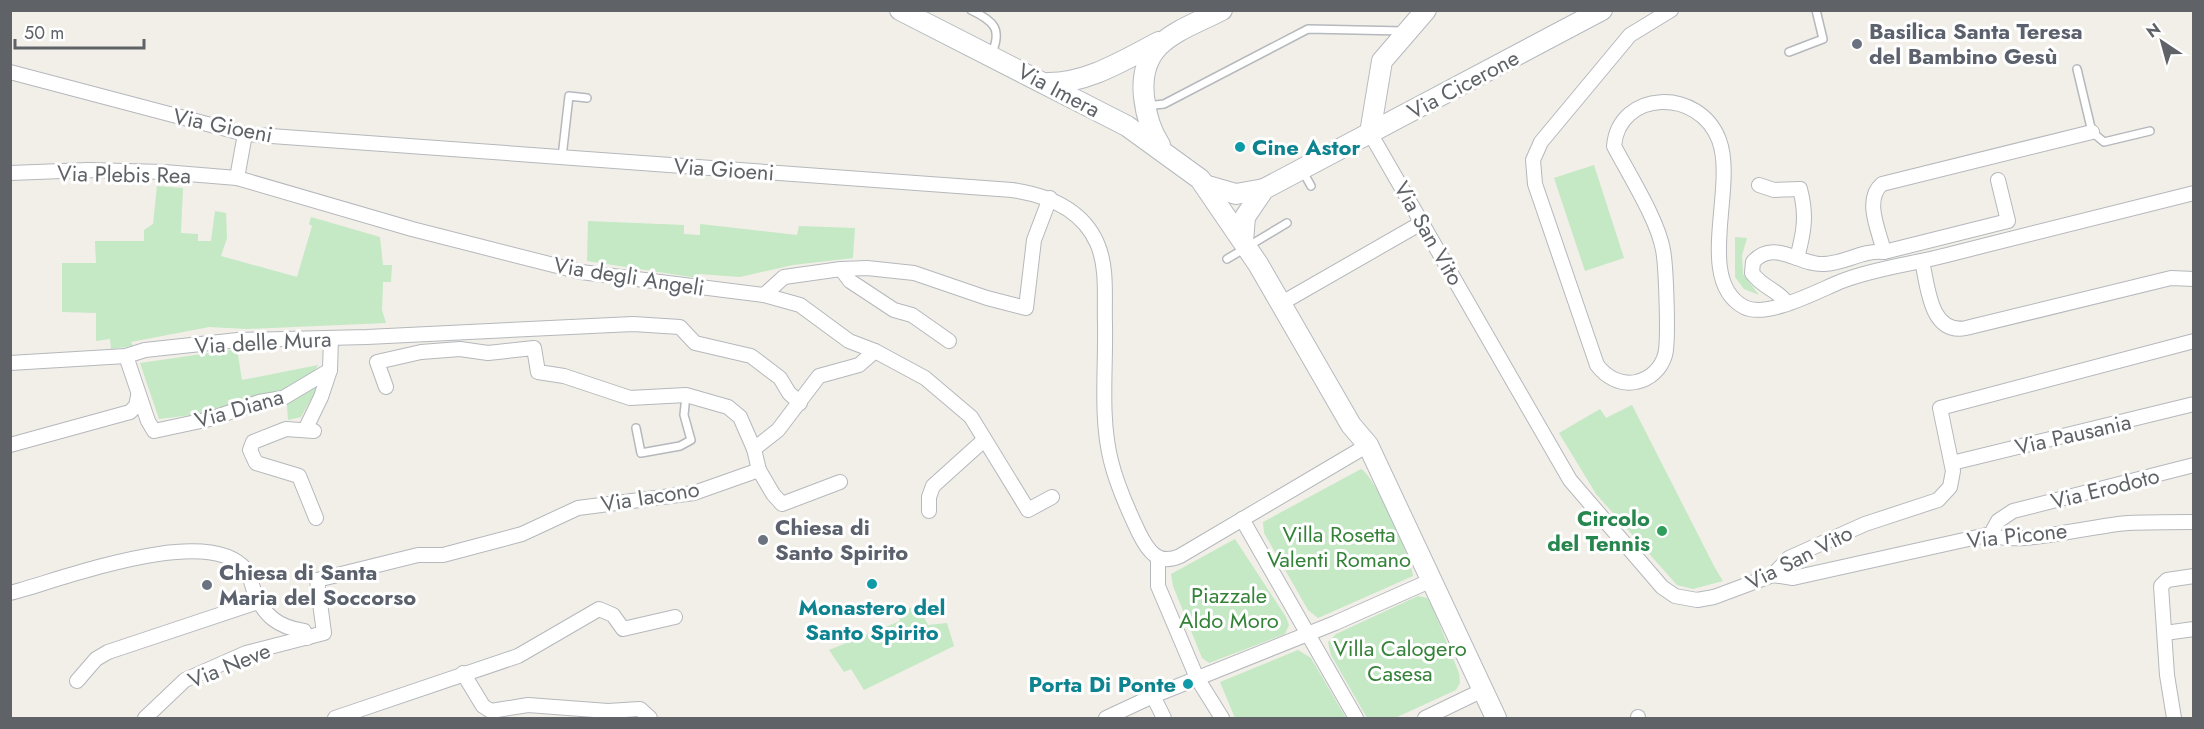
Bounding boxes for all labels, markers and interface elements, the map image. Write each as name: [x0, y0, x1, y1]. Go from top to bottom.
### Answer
scale bar: [15, 12, 144, 50]
north arrow: [2132, 12, 2192, 72]
place label: Basilica Santa Teresa del Bambino Gesù: [1869, 15, 2083, 72]
text: N: [2142, 17, 2165, 43]
text: 50 m: [24, 20, 64, 46]
marker: Basilica Santa Teresa del Bambino Gesù: [1850, 37, 1864, 51]
street label: Via Cicerone: [1402, 41, 1524, 127]
street label: Via Imera: [1012, 55, 1106, 125]
street label: Via Gioeni: [170, 100, 276, 150]
place label: Cine Astor: [1252, 131, 1361, 163]
marker: Cine Astor: [1233, 140, 1247, 154]
street label: Via Gioeni: [673, 150, 775, 188]
street label: Via Plebis Rea: [57, 157, 191, 191]
street label: Via San Vito: [1386, 175, 1472, 291]
street label: Via degli Angeli: [551, 248, 707, 304]
street label: Via delle Mura: [194, 322, 332, 362]
street label: Via Diana: [191, 380, 287, 436]
street label: Via Pausania: [2012, 405, 2134, 463]
street label: Via Erodoto: [2047, 459, 2163, 517]
street label: Via Iacono: [598, 472, 702, 520]
place label: Circolo del Tennis: [1547, 502, 1650, 559]
place label: Chiesa di Santo Spirito: [775, 511, 908, 568]
street label: Via Picone: [1965, 514, 2069, 556]
street label: Via San Vito: [1740, 516, 1858, 598]
park label: Villa Rosetta Valenti Romano: [1267, 518, 1411, 575]
marker: Circolo del Tennis: [1655, 524, 1669, 538]
marker: Chiesa di Santo Spirito: [756, 533, 770, 547]
place label: Chiesa di Santa Maria del Soccorso: [219, 556, 416, 613]
marker: Monastero del Santo Spirito: [865, 577, 879, 591]
marker: Chiesa di Santa Maria del Soccorso: [200, 578, 214, 592]
park label: Piazzale Aldo Moro: [1179, 579, 1279, 636]
place label: Monastero del Santo Spirito: [798, 591, 946, 648]
park label: Villa Calogero Casesa: [1333, 632, 1467, 689]
street label: Via Neve: [183, 634, 275, 696]
place label: Porta Di Ponte: [1028, 668, 1176, 700]
marker: Porta Di Ponte: [1181, 677, 1195, 691]

